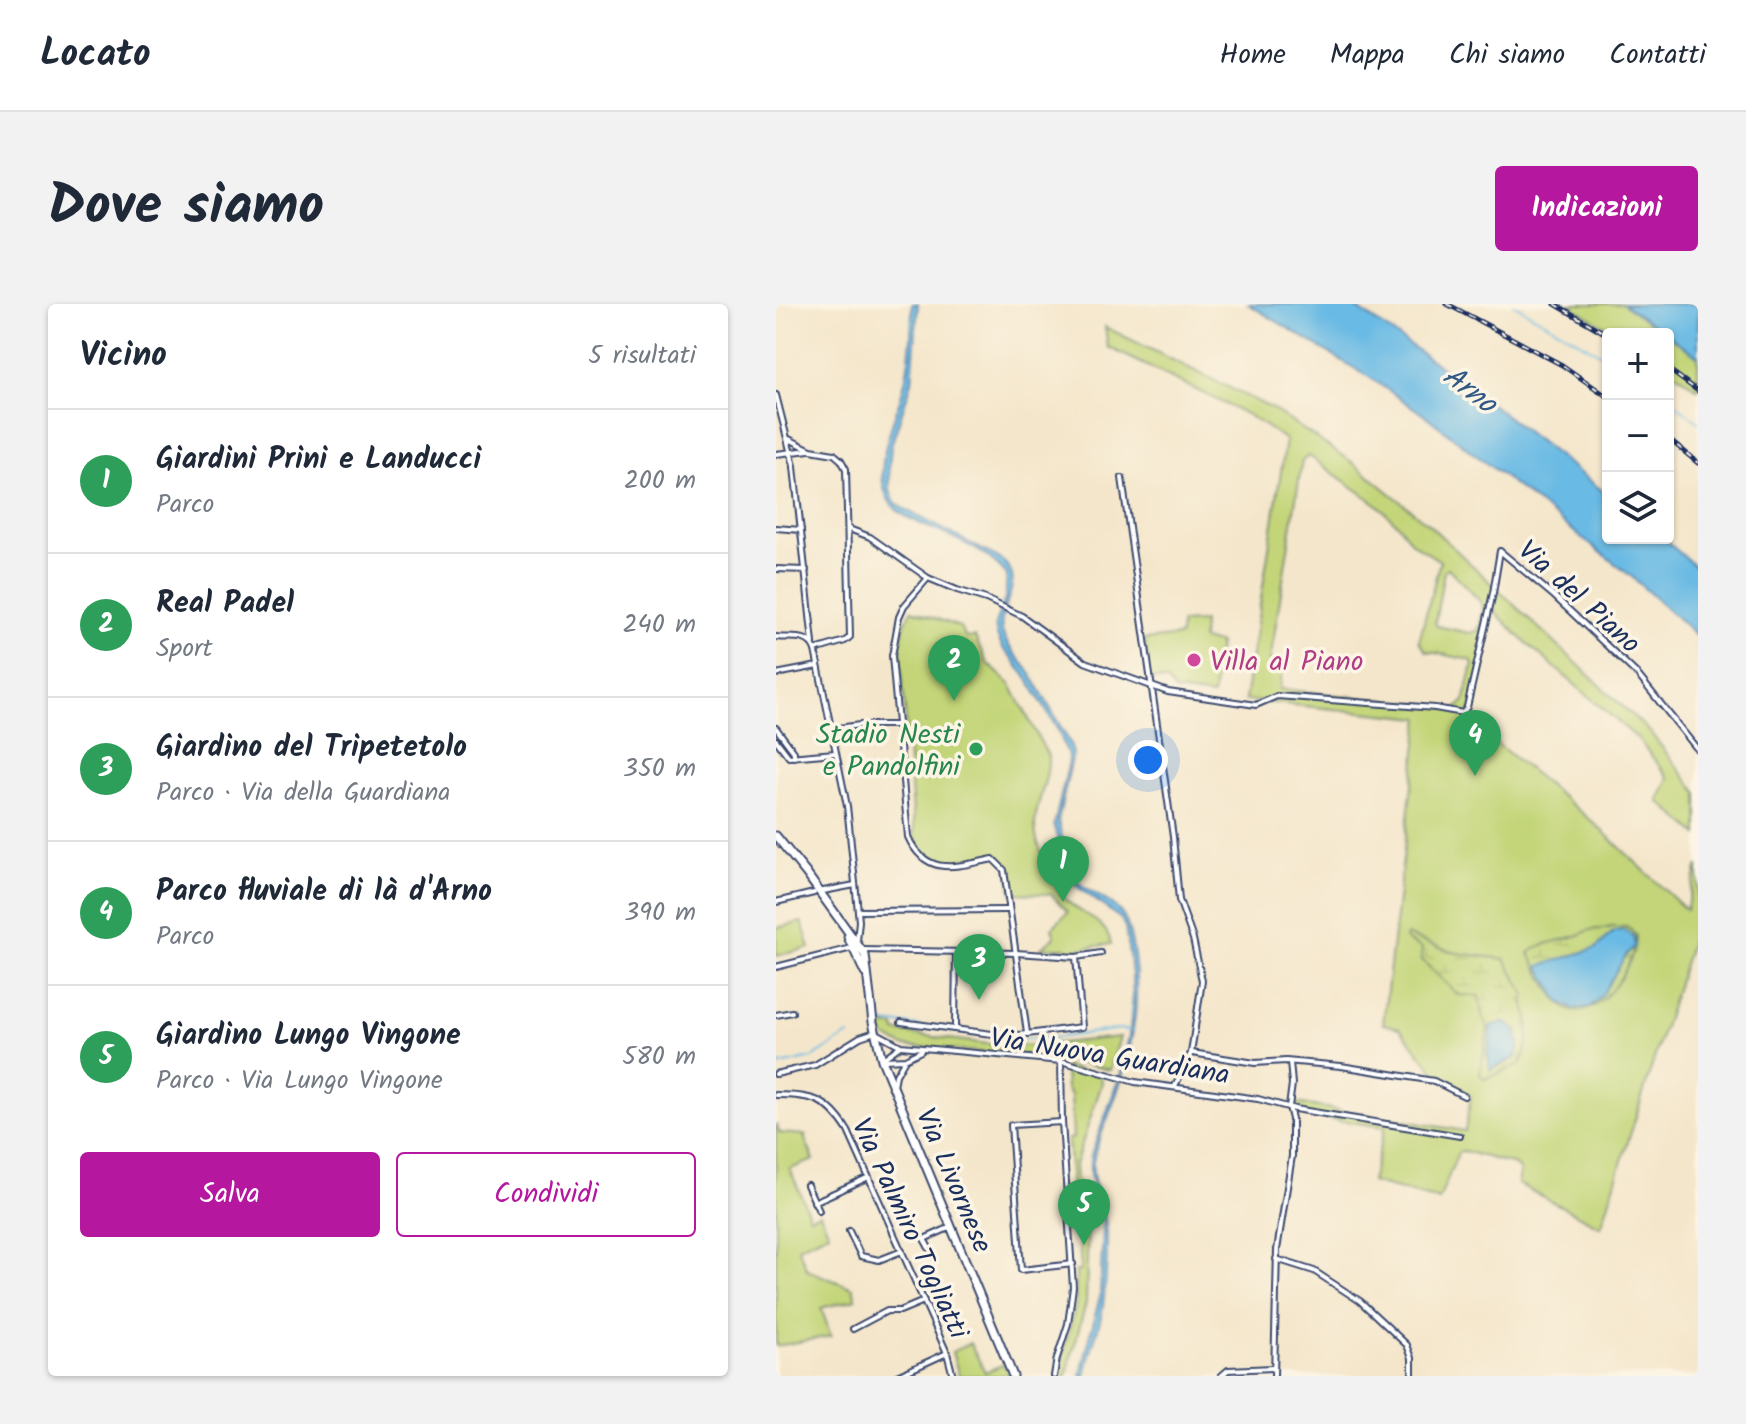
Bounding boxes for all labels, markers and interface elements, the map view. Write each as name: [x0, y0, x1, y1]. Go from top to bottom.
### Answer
text: Locato: [40, 25, 151, 85]
text: Home: [1219, 33, 1286, 78]
text: Mappa: [1330, 33, 1405, 78]
text: Chi siamo: [1449, 33, 1565, 78]
text: Contatti: [1609, 33, 1706, 78]
text: Dove siamo: [48, 163, 324, 253]
button: Indicazioni: [1495, 166, 1698, 251]
map controls: [1602, 328, 1674, 544]
button: +: [1602, 328, 1674, 400]
text: Vicino: [80, 329, 167, 383]
text: 5 risultati: [588, 335, 696, 377]
water label: Arno: [1431, 354, 1508, 429]
button: −: [1602, 400, 1674, 472]
text: Giardini Prini e Landucci: [156, 436, 481, 484]
text: 1: [102, 460, 110, 502]
text: 200 m: [624, 460, 696, 502]
button: layers: [1602, 472, 1674, 544]
text: Parco: [156, 484, 214, 526]
street label: Via del Piano: [1506, 530, 1650, 666]
text: Real Padel: [156, 580, 294, 628]
text: 2: [98, 604, 114, 646]
text: 240 m: [622, 604, 696, 646]
text: Sport: [156, 628, 213, 670]
pin: 2: [928, 635, 980, 701]
place label: Villa al Piano: [1210, 640, 1363, 685]
marker: Villa al Piano: [1185, 651, 1203, 669]
pin: 4: [1449, 710, 1501, 776]
place label: Stadio Nesti e Pandolfini: [816, 713, 961, 790]
text: Giardino del Tripetetolo: [156, 724, 467, 772]
marker: Stadio Nesti e Pandolfini: [967, 740, 985, 758]
your location: [1128, 740, 1168, 780]
text: 3: [99, 748, 113, 790]
text: 350 m: [623, 748, 696, 790]
text: Parco · Via della Guardiana: [156, 772, 451, 814]
pin: 1: [1037, 836, 1089, 902]
text: Parco fluviale di là d'Arno: [156, 868, 492, 916]
text: 4: [99, 892, 113, 934]
text: 390 m: [624, 892, 696, 934]
text: Parco: [156, 916, 214, 958]
pin: 3: [953, 934, 1005, 1000]
text: Giardino Lungo Vingone: [156, 1012, 461, 1060]
street label: Via Nuova Guardiana: [987, 1016, 1233, 1099]
text: 5: [99, 1036, 113, 1078]
text: 580 m: [622, 1036, 696, 1078]
text: Parco · Via Lungo Vingone: [156, 1060, 443, 1102]
street label: Via Livornese: [902, 1101, 1004, 1261]
street label: Via Palmiro Togliatti: [838, 1111, 980, 1348]
button: Salva: [80, 1152, 380, 1237]
button: Condividi: [396, 1152, 696, 1237]
pin: 5: [1058, 1179, 1110, 1245]

